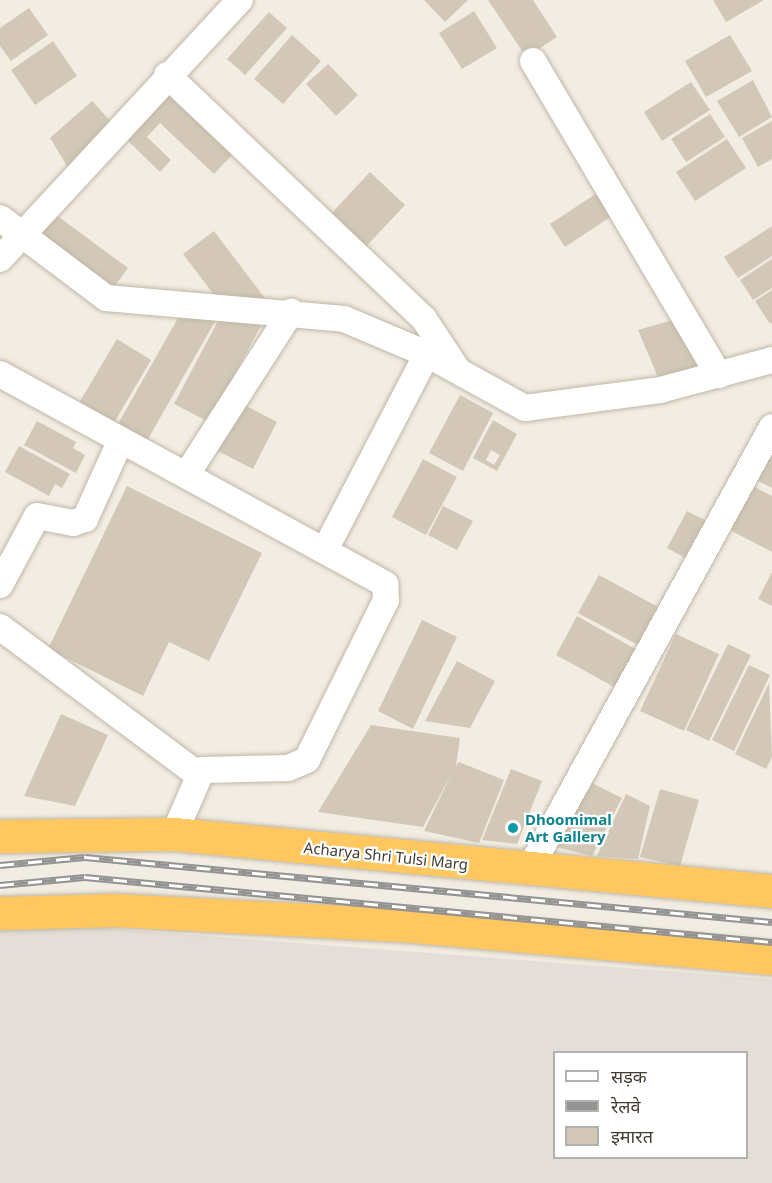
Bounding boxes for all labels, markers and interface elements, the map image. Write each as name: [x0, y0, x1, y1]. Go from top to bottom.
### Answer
place label: Dhoomimal Art Gallery: [525, 810, 612, 845]
marker: Dhoomimal Art Gallery: [506, 821, 520, 835]
street label: Acharya Shri Tulsi Marg: [303, 838, 469, 874]
legend: [553, 1051, 748, 1159]
text: सड़क: [611, 1064, 647, 1088]
text: रेलवे: [611, 1094, 641, 1118]
text: इमारत: [611, 1124, 653, 1148]

